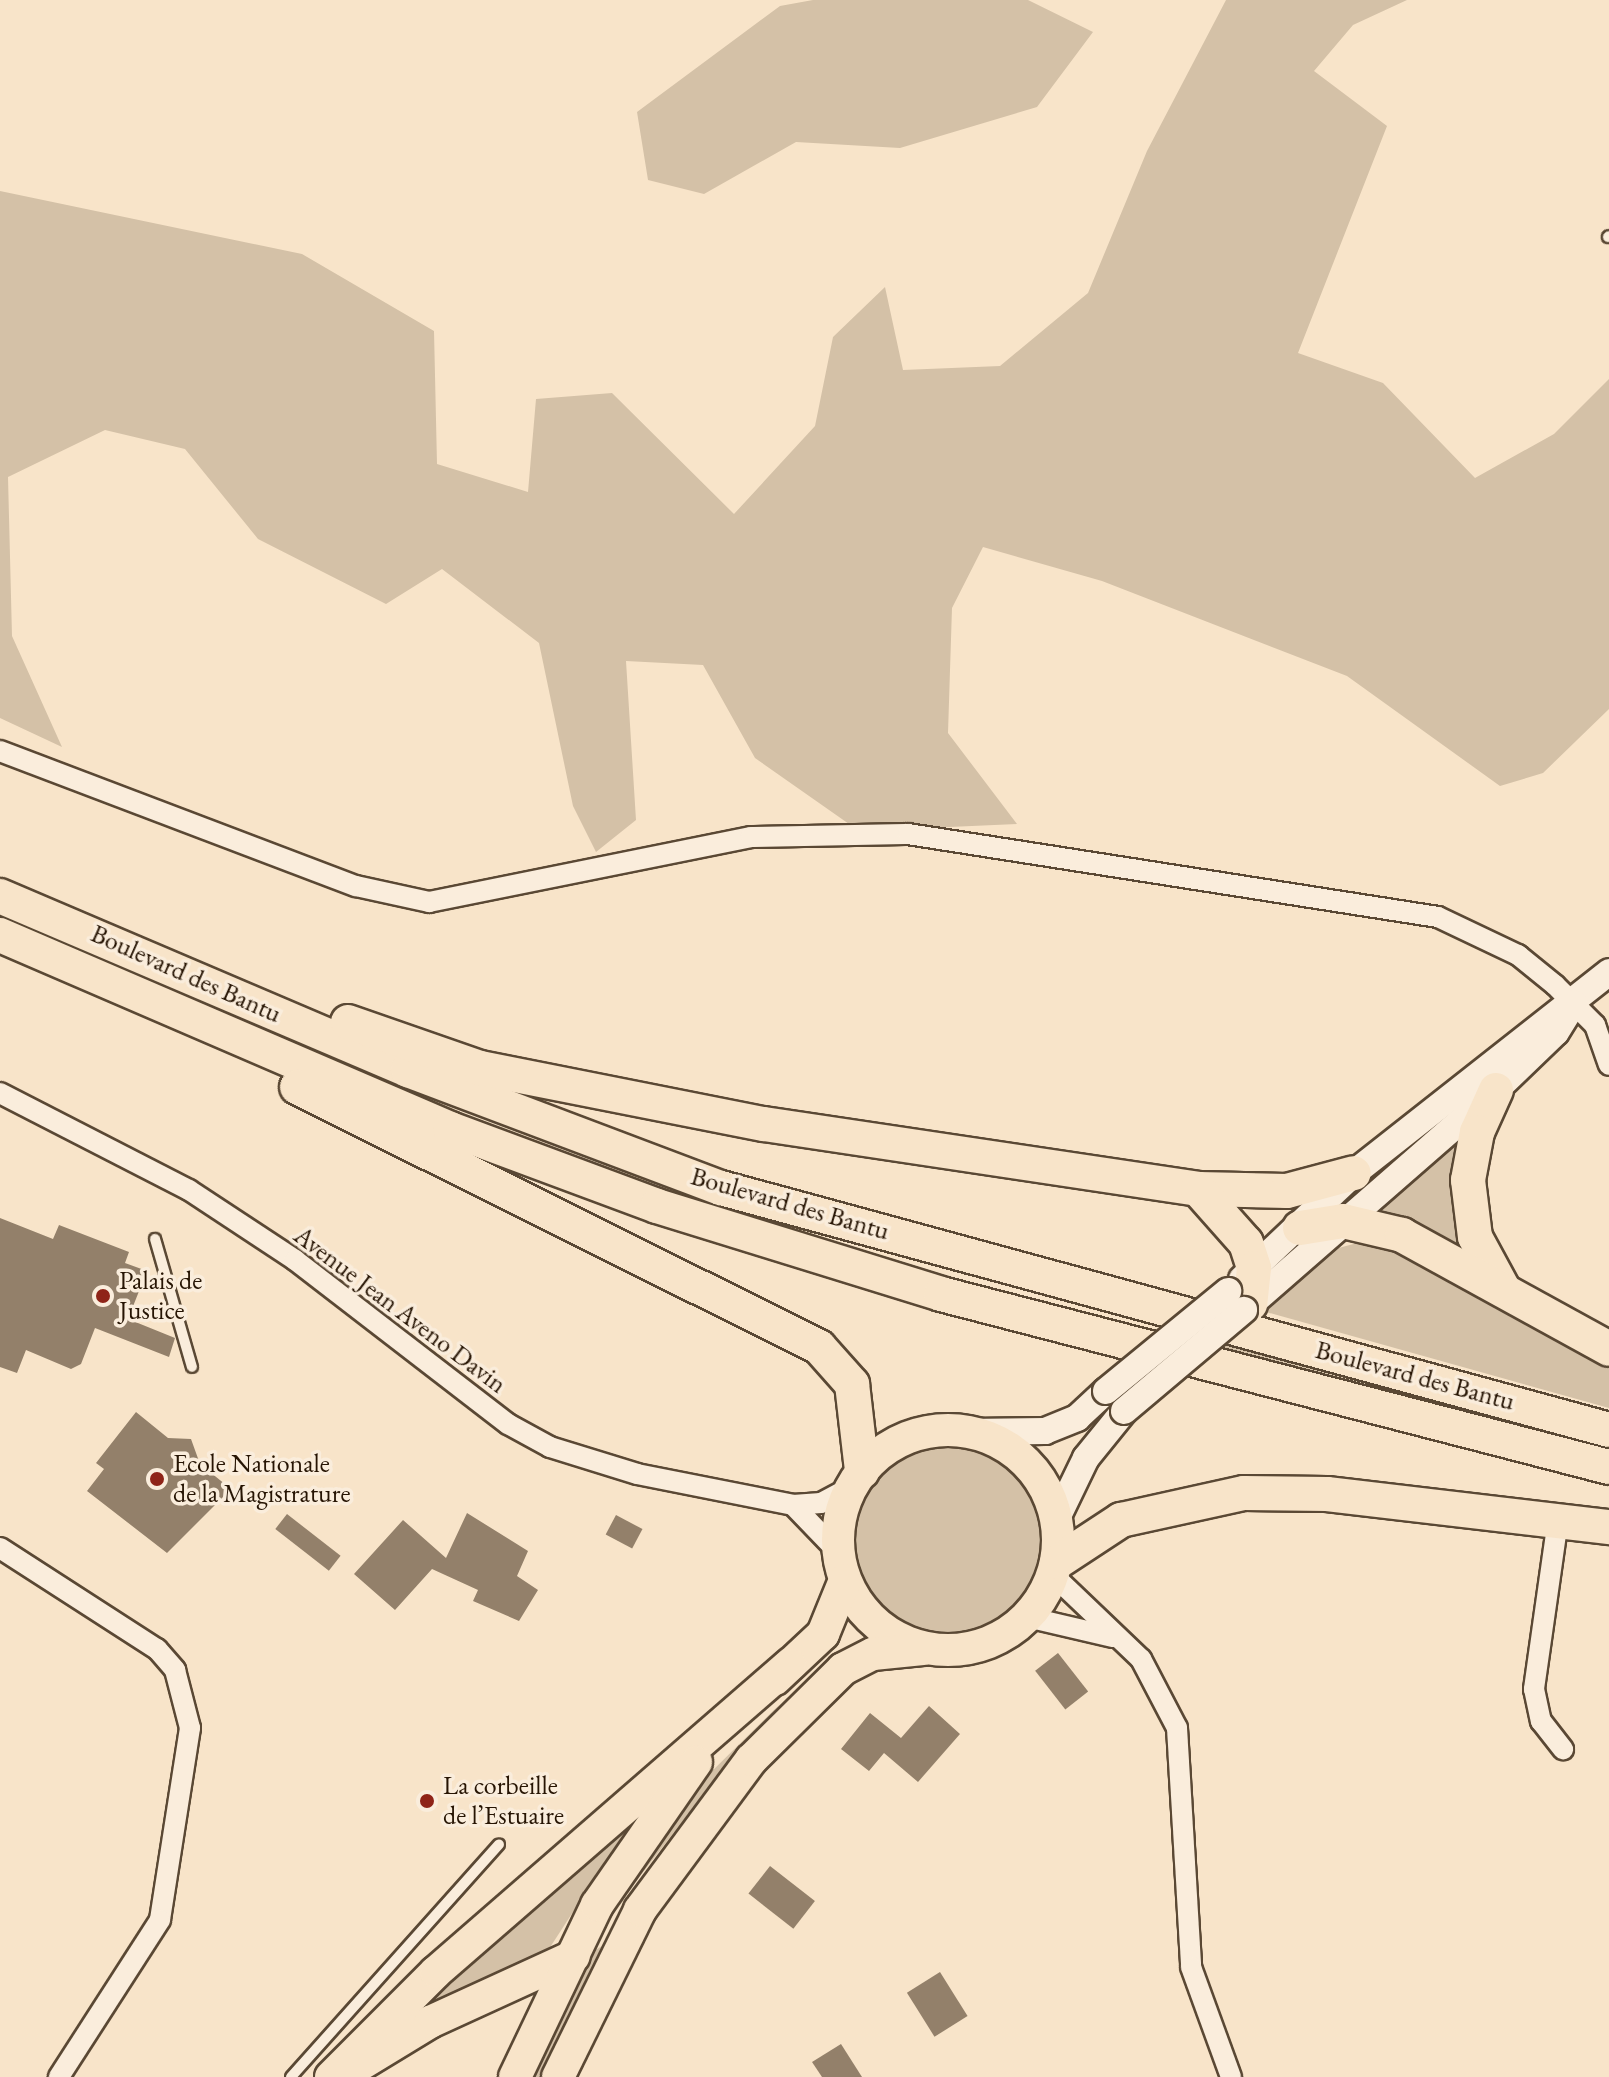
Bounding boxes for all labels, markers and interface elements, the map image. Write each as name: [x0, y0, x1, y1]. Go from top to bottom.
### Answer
street label: Boulevard des Bantu: [86, 918, 286, 1030]
street label: Boulevard des Bantu: [687, 1161, 893, 1247]
street label: Avenue Jean Aveno Davin: [288, 1220, 512, 1400]
place label: Palais de Justice: [119, 1265, 202, 1326]
marker: Palais de Justice: [94, 1287, 112, 1305]
street label: Boulevard des Bantu: [1312, 1334, 1518, 1418]
place label: Ecole Nationale de la Magistrature: [173, 1448, 351, 1510]
marker: Ecole Nationale de la Magistrature: [148, 1470, 166, 1488]
place label: La corbeille de l’Estuaire: [443, 1770, 564, 1832]
marker: La corbeille de l’Estuaire: [418, 1792, 436, 1810]

